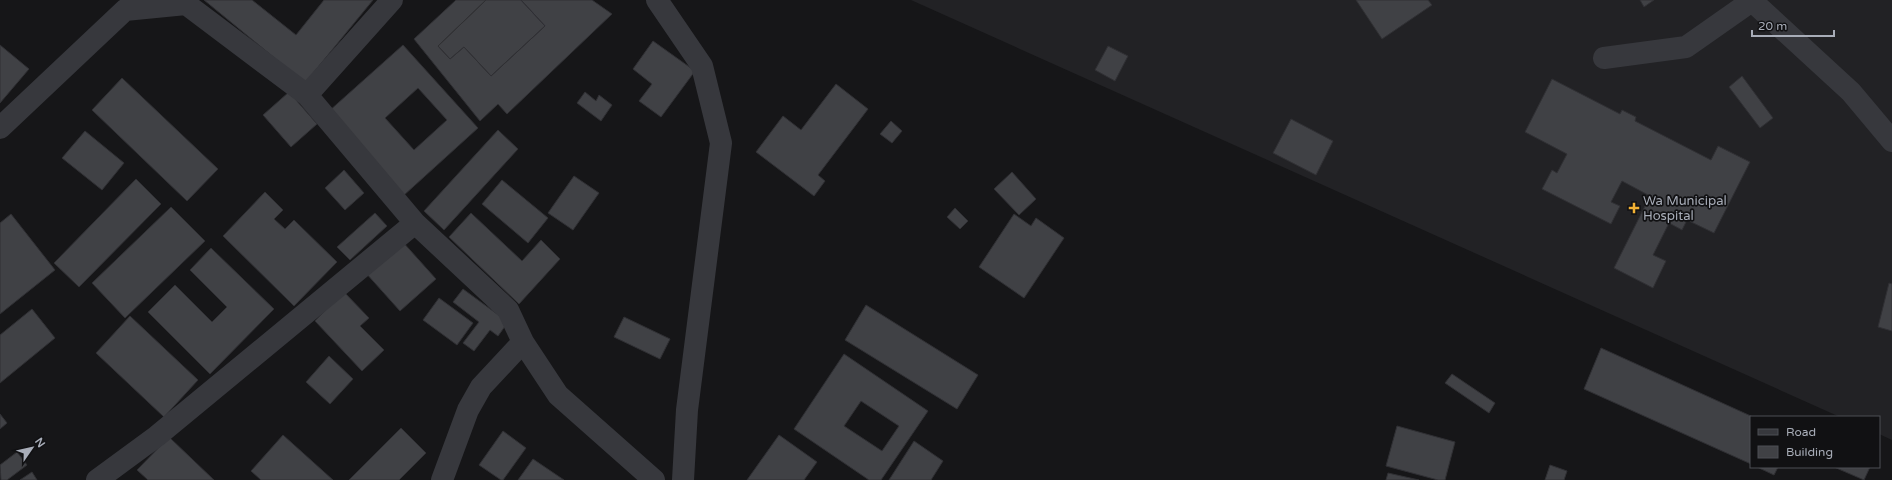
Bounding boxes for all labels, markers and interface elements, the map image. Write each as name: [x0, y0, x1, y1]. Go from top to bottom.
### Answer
scale bar: [1752, 12, 1834, 38]
text: 20 m: [1758, 19, 1787, 33]
place label: Wa Municipal Hospital: [1643, 193, 1727, 224]
marker: Wa Municipal Hospital: [1628, 202, 1640, 214]
legend: [1750, 416, 1880, 468]
text: Road: [1786, 425, 1816, 439]
north arrow: [12, 428, 52, 468]
text: N: [32, 435, 48, 450]
text: Building: [1786, 445, 1833, 459]

